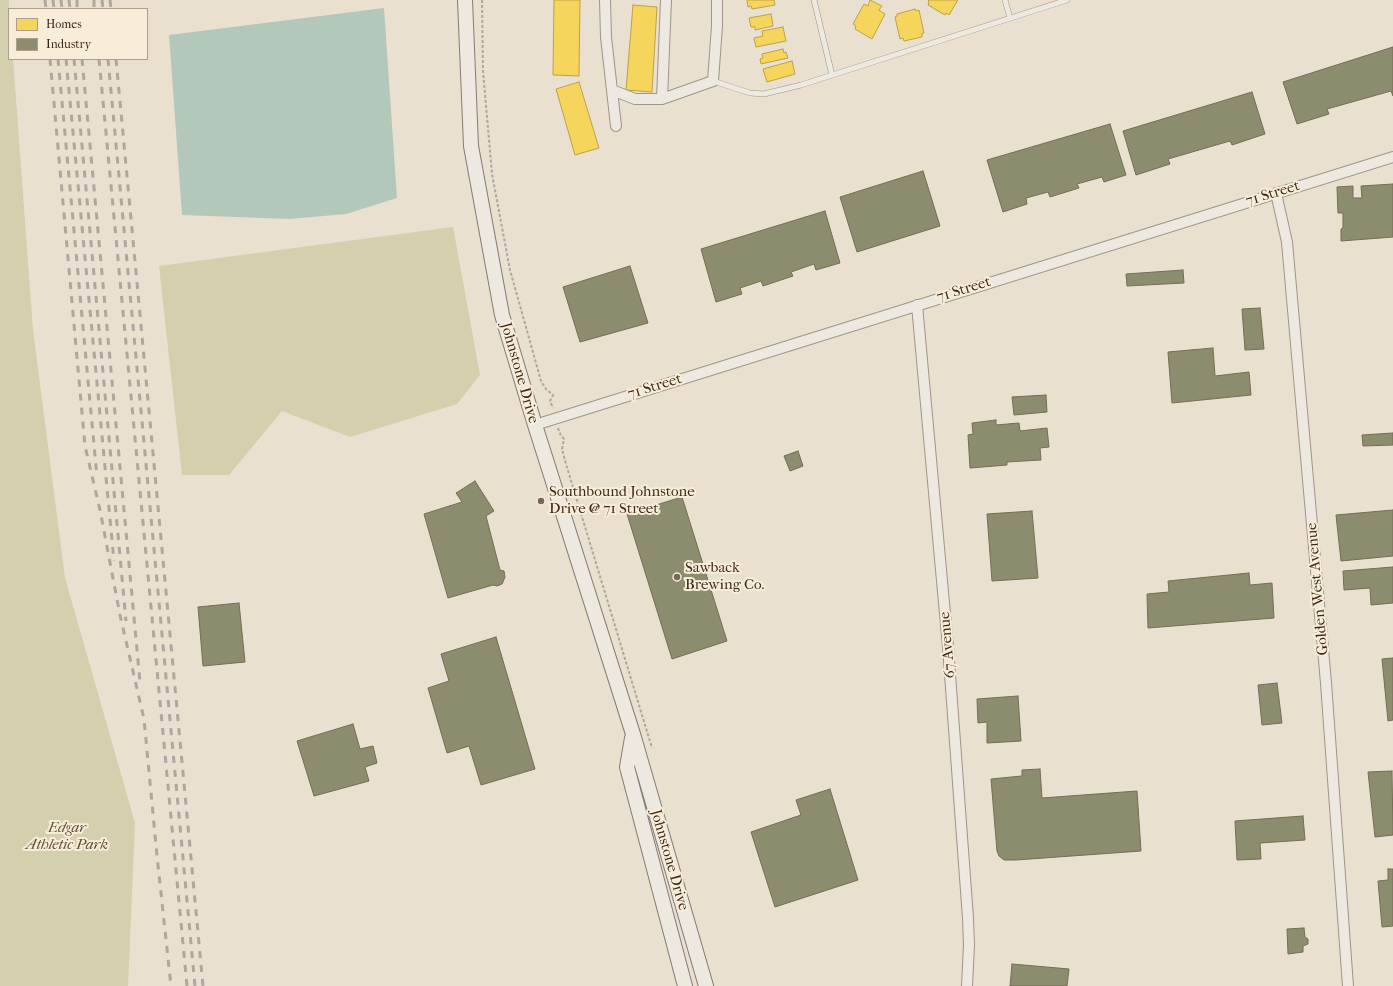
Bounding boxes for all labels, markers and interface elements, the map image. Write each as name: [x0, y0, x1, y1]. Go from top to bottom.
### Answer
legend: [8, 8, 148, 60]
text: Homes: [46, 17, 82, 31]
text: Industry: [46, 37, 91, 51]
street label: 71 Street: [1244, 177, 1302, 211]
street label: 71 Street: [935, 273, 993, 307]
street label: Johnstone Drive: [496, 320, 542, 426]
street label: 71 Street: [626, 370, 684, 404]
place label: Southbound Johnstone Drive @ 71 Street: [549, 483, 695, 518]
marker: Southbound Johnstone Drive @ 71 Street: [536, 496, 546, 506]
street label: Golden West Avenue: [1303, 522, 1333, 656]
place label: Sawback Brewing Co.: [685, 559, 764, 594]
marker: Sawback Brewing Co.: [672, 572, 682, 582]
street label: 67 Avenue: [936, 611, 960, 679]
street label: Johnstone Drive: [646, 807, 692, 913]
park label: Edgar Athletic Park: [26, 819, 108, 854]

